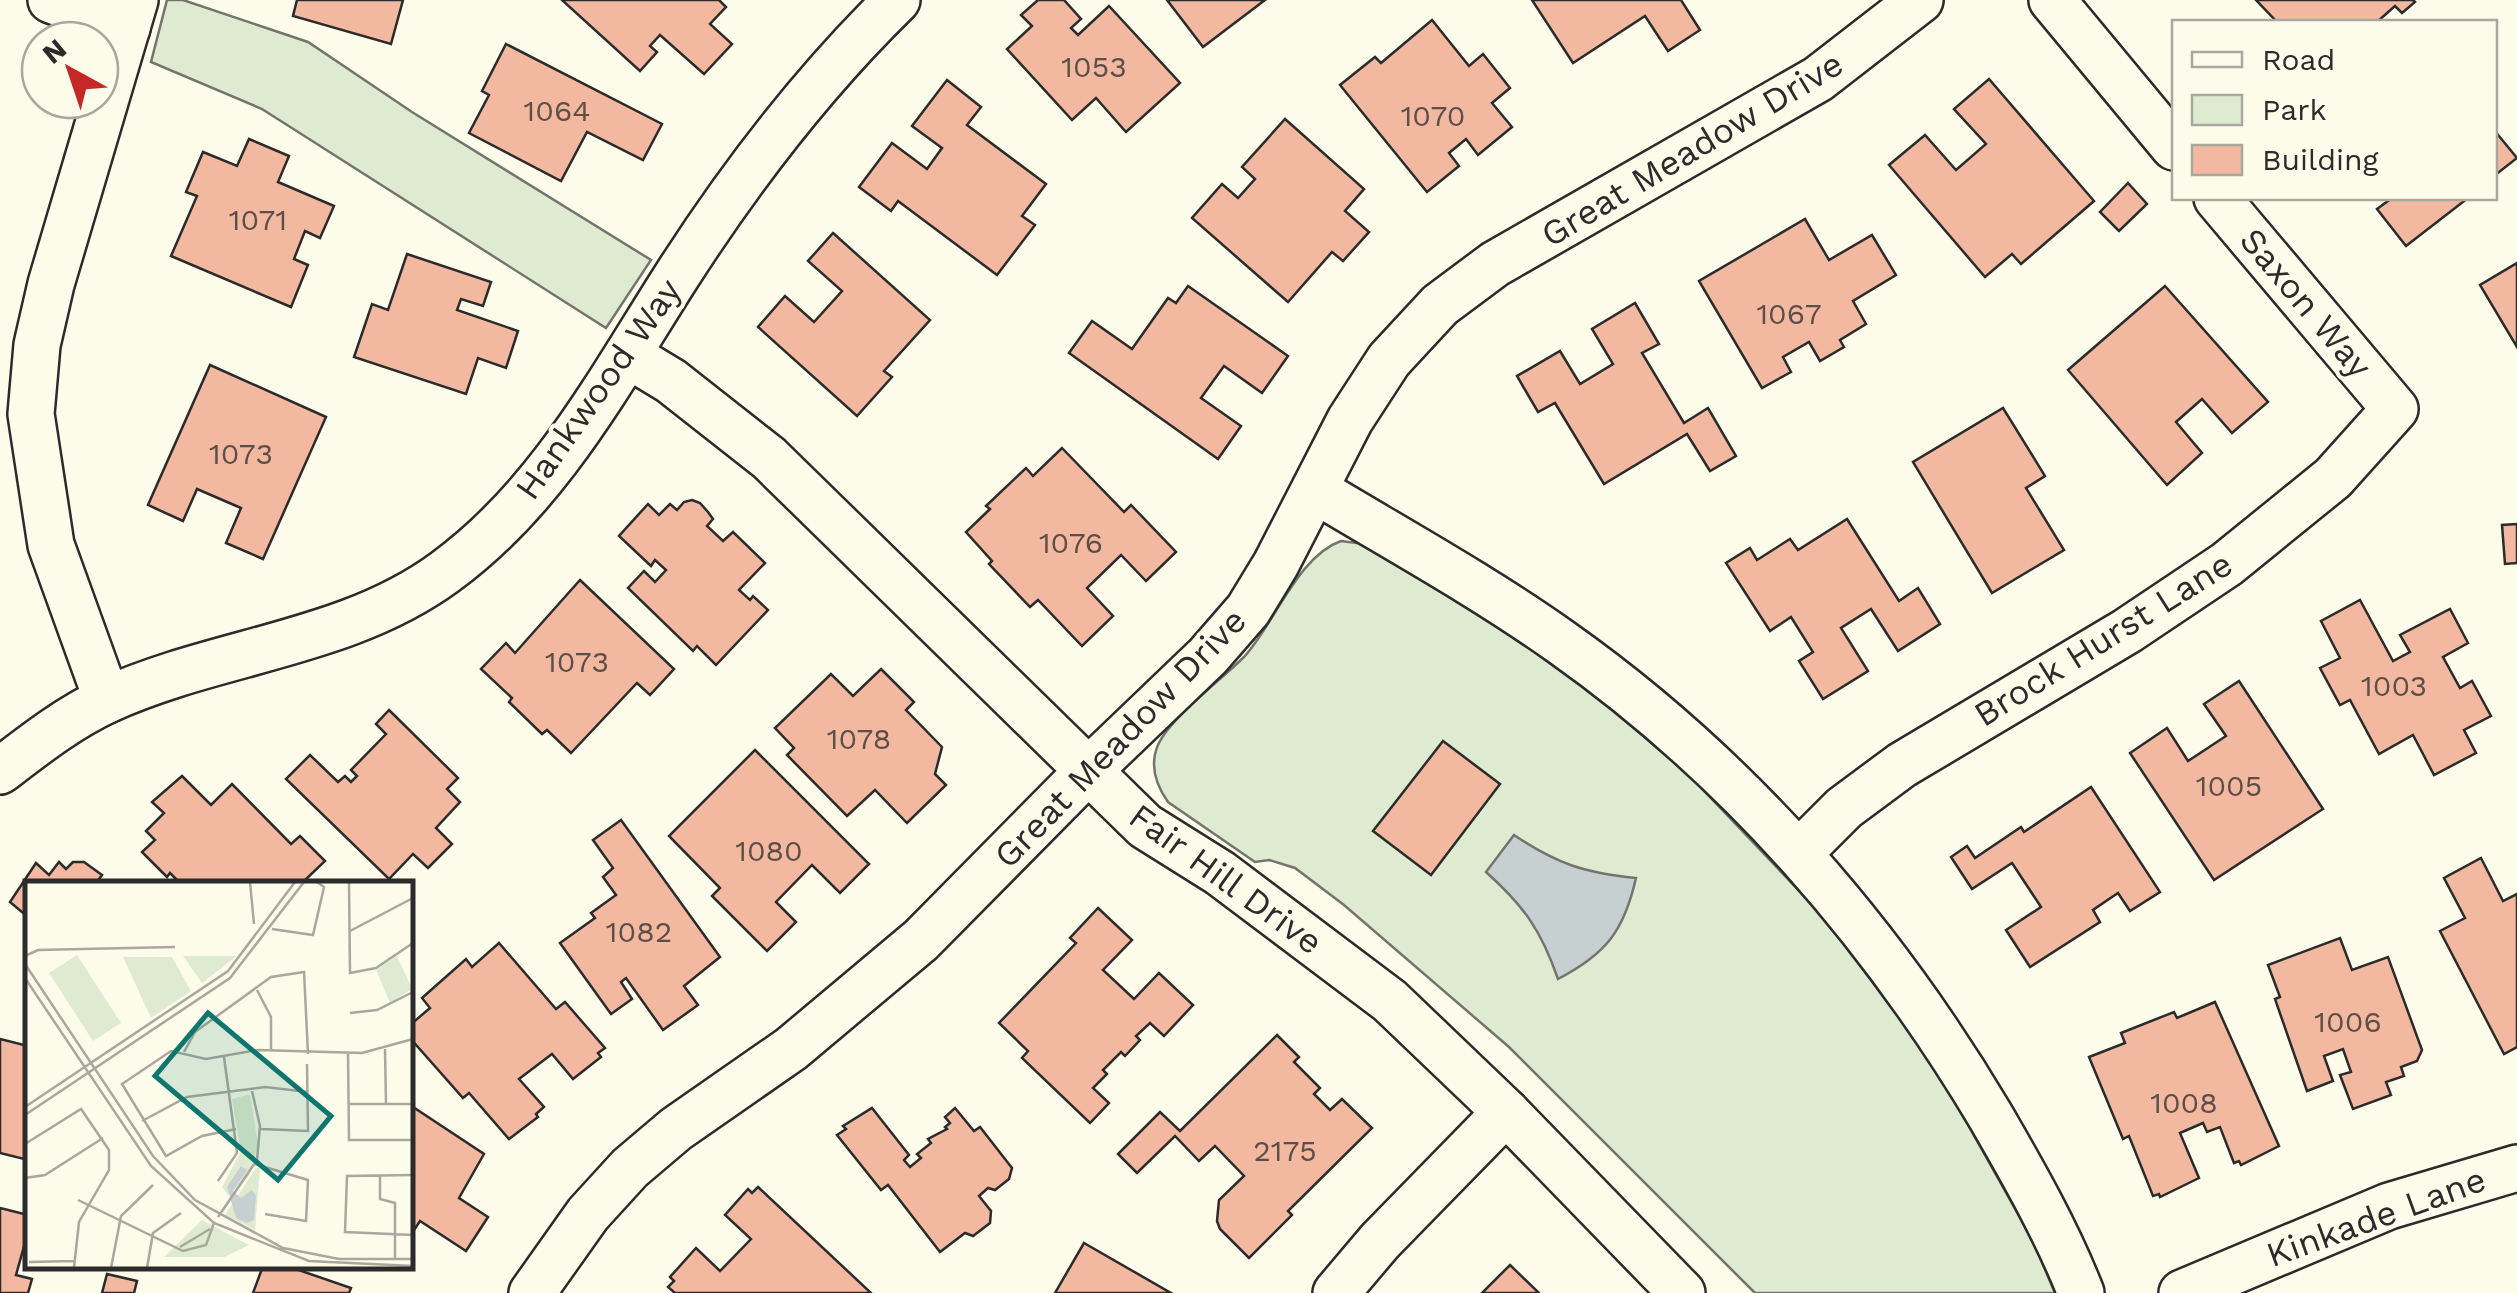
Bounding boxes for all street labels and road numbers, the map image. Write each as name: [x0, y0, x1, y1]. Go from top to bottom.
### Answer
street label: Great Meadow Drive: [1534, 42, 1850, 256]
street label: Saxon Way: [2231, 220, 2381, 386]
street label: Hankwood Way: [506, 271, 690, 507]
street label: Brock Hurst Lane: [1966, 543, 2240, 735]
street label: Great Meadow Drive: [985, 600, 1255, 876]
street label: Fair Hill Drive: [1121, 795, 1331, 963]
street label: Kinkade Lane: [2261, 1158, 2491, 1276]

